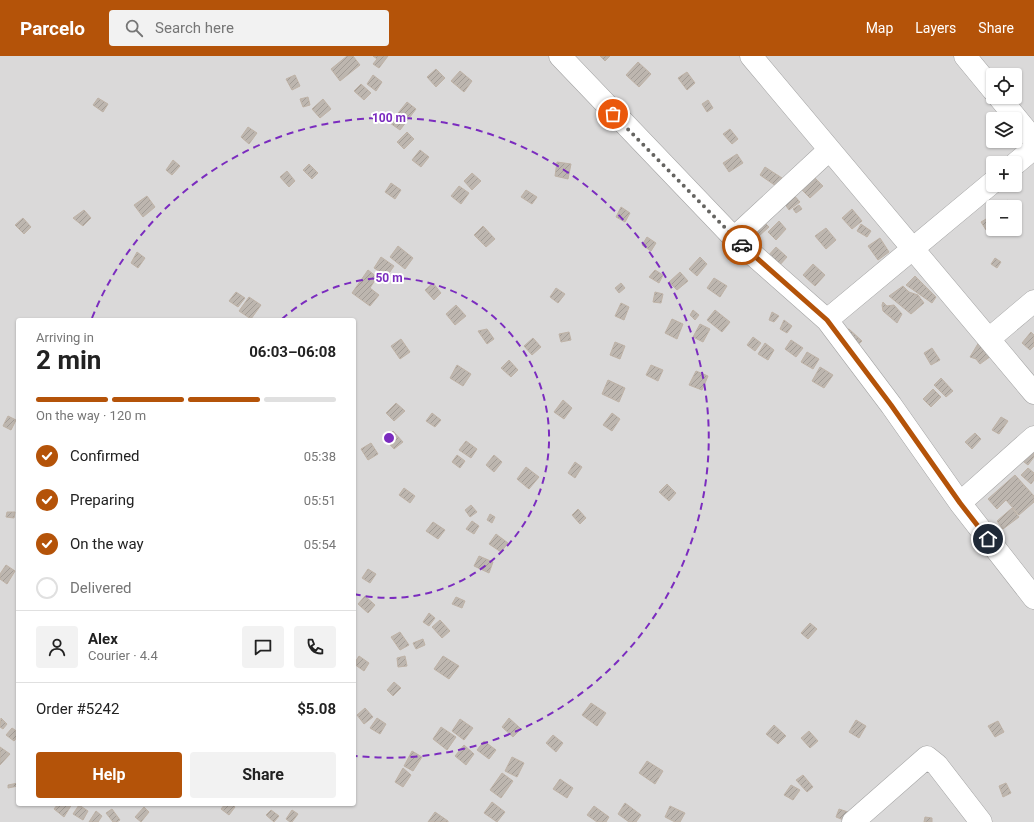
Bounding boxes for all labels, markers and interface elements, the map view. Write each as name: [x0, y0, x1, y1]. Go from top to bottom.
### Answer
search box: [109, 10, 389, 46]
text: Parcelo: [20, 17, 85, 40]
icon: search: [123, 17, 145, 39]
text: Search here: [155, 19, 234, 37]
text: Map: [866, 20, 893, 36]
text: Layers: [915, 20, 956, 36]
text: Share: [978, 20, 1014, 36]
map controls: [986, 68, 1022, 236]
button: locate: [986, 68, 1022, 104]
pin: [596, 97, 630, 131]
icon: bag: [602, 103, 624, 125]
text: 100 m: [372, 111, 406, 125]
button: layers: [986, 112, 1022, 148]
button: +: [986, 156, 1022, 192]
button: −: [986, 200, 1022, 236]
courier: [722, 225, 762, 265]
icon: car: [731, 234, 753, 256]
text: 50 m: [375, 271, 403, 285]
text: Arriving in: [36, 330, 94, 345]
text: 06:03–06:08: [249, 343, 336, 361]
text: 2 min: [36, 345, 101, 375]
text: On the way · 120 m: [36, 408, 146, 423]
centre of rings: [382, 431, 396, 445]
icon: check: [36, 445, 58, 467]
text: Confirmed: [70, 447, 140, 465]
text: 05:38: [304, 449, 336, 464]
icon: check: [36, 489, 58, 511]
text: Preparing: [70, 491, 134, 509]
text: 05:51: [304, 493, 336, 508]
pin: [971, 522, 1005, 556]
icon: home: [977, 528, 999, 550]
icon: check: [36, 533, 58, 555]
text: On the way: [70, 535, 144, 553]
text: 05:54: [304, 537, 336, 552]
text: Delivered: [70, 579, 132, 597]
button: person: [36, 626, 78, 668]
button: chat: [242, 626, 284, 668]
button: phone: [294, 626, 336, 668]
text: Alex: [88, 630, 118, 648]
text: Courier · 4.4: [88, 648, 158, 663]
text: Order #5242: [36, 700, 119, 718]
text: $5.08: [297, 700, 336, 718]
button: Help: [36, 752, 182, 798]
button: Share: [190, 752, 336, 798]

